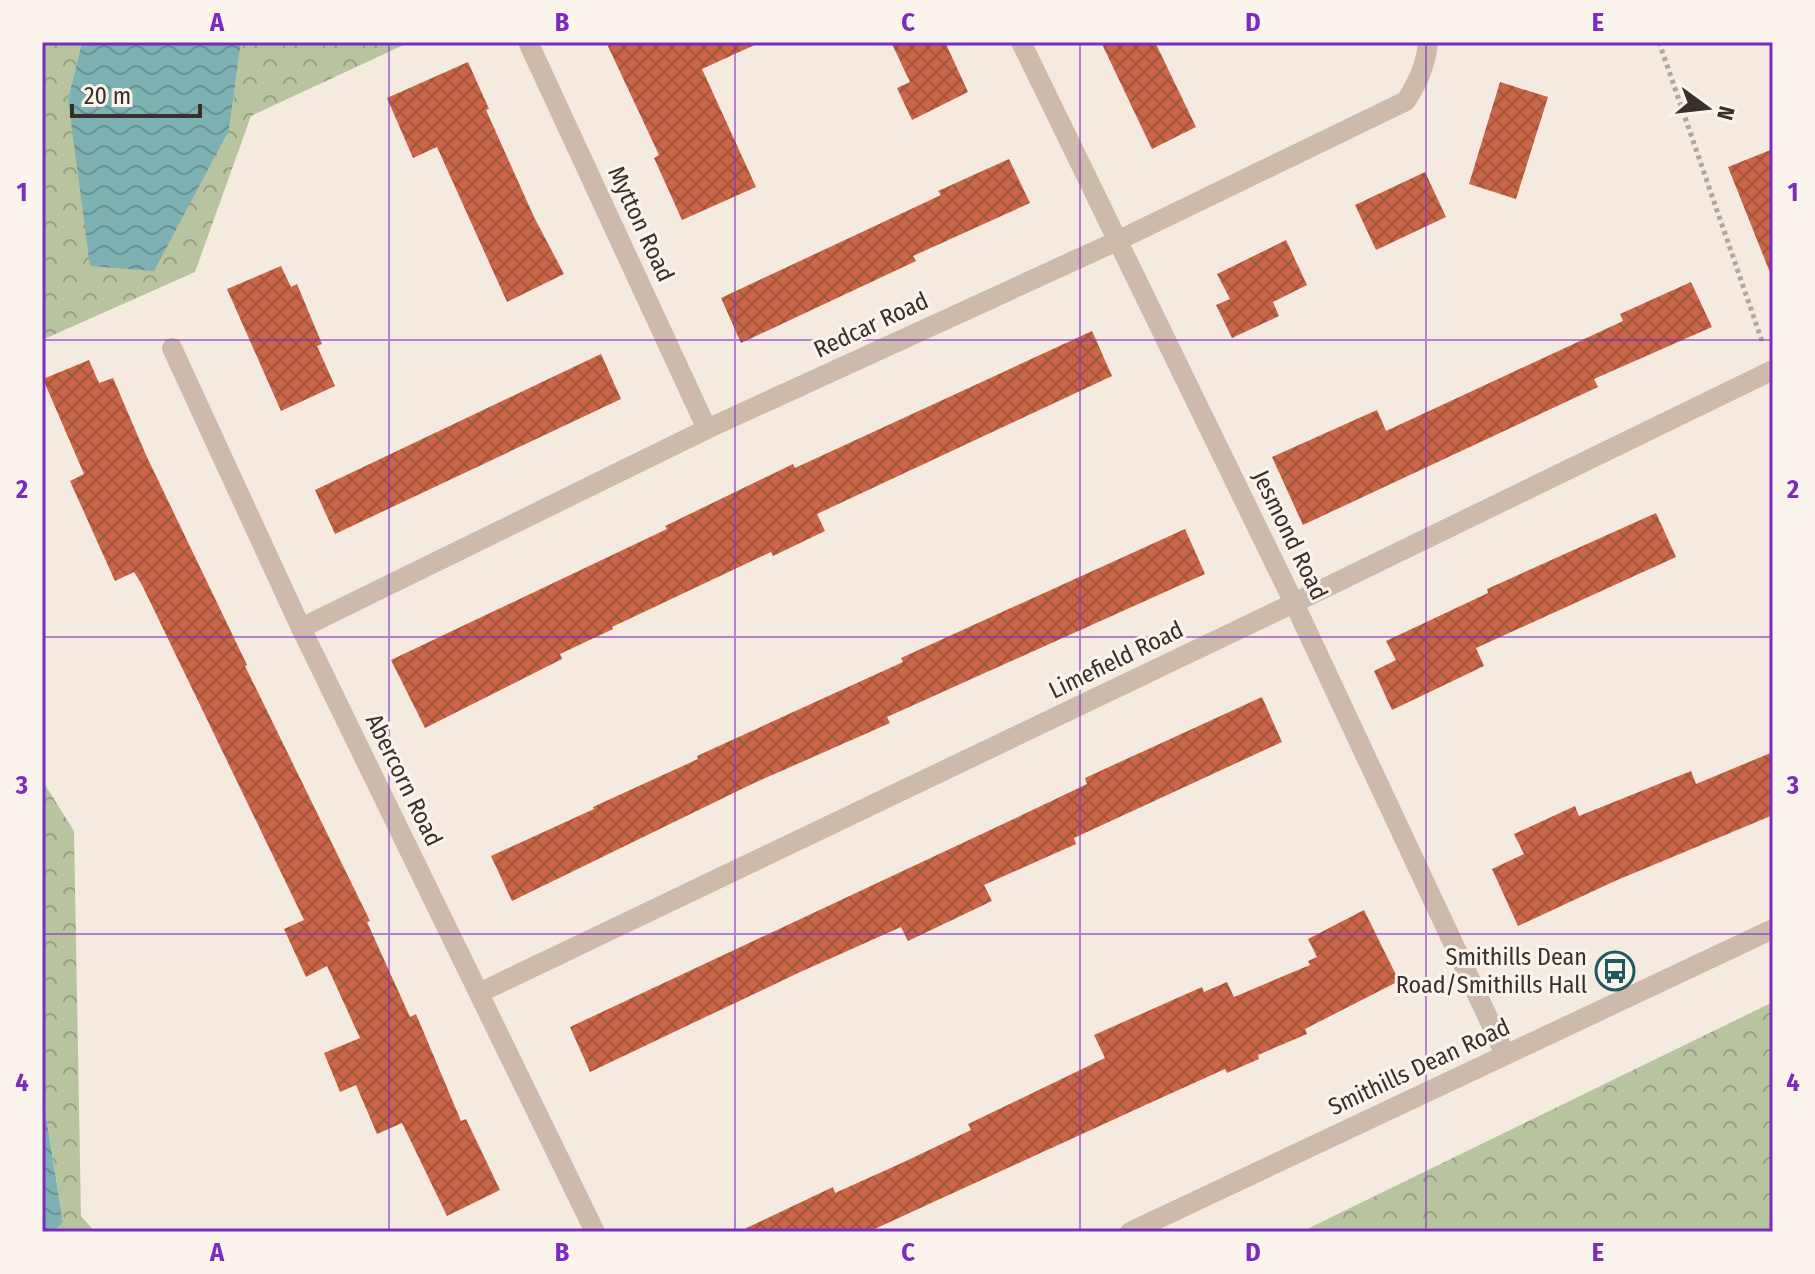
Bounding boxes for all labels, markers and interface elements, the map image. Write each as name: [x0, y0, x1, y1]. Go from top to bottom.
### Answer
text: A: [209, 7, 225, 38]
text: B: [555, 7, 570, 38]
text: C: [901, 7, 915, 38]
text: D: [1245, 7, 1261, 38]
text: E: [1592, 7, 1604, 38]
scale bar: [72, 68, 200, 118]
north arrow: [1667, 68, 1747, 148]
text: 20 m: [84, 82, 131, 110]
text: N: [1711, 103, 1741, 123]
street label: Mytton Road: [602, 162, 680, 286]
text: 1: [17, 177, 28, 208]
text: 1: [1788, 177, 1799, 208]
street label: Redcar Road: [809, 286, 933, 364]
street label: Jesmond Road: [1247, 466, 1333, 604]
text: 2: [15, 474, 28, 505]
text: 2: [1786, 474, 1799, 505]
street label: Limefield Road: [1044, 615, 1188, 705]
street label: Abercorn Road: [360, 709, 448, 851]
text: 3: [15, 770, 28, 801]
text: 3: [1786, 770, 1799, 801]
place label: Smithills Dean Road/Smithills Hall: [1396, 943, 1587, 999]
bus stop icon: Smithills Dean Road/Smithills Hall: [1594, 950, 1636, 992]
street label: Smithills Dean Road: [1324, 1013, 1514, 1121]
text: 4: [15, 1067, 29, 1098]
text: 4: [1786, 1067, 1800, 1098]
text: A: [209, 1237, 225, 1268]
text: B: [555, 1237, 570, 1268]
text: C: [901, 1237, 915, 1268]
text: D: [1245, 1237, 1261, 1268]
text: E: [1592, 1237, 1604, 1268]

